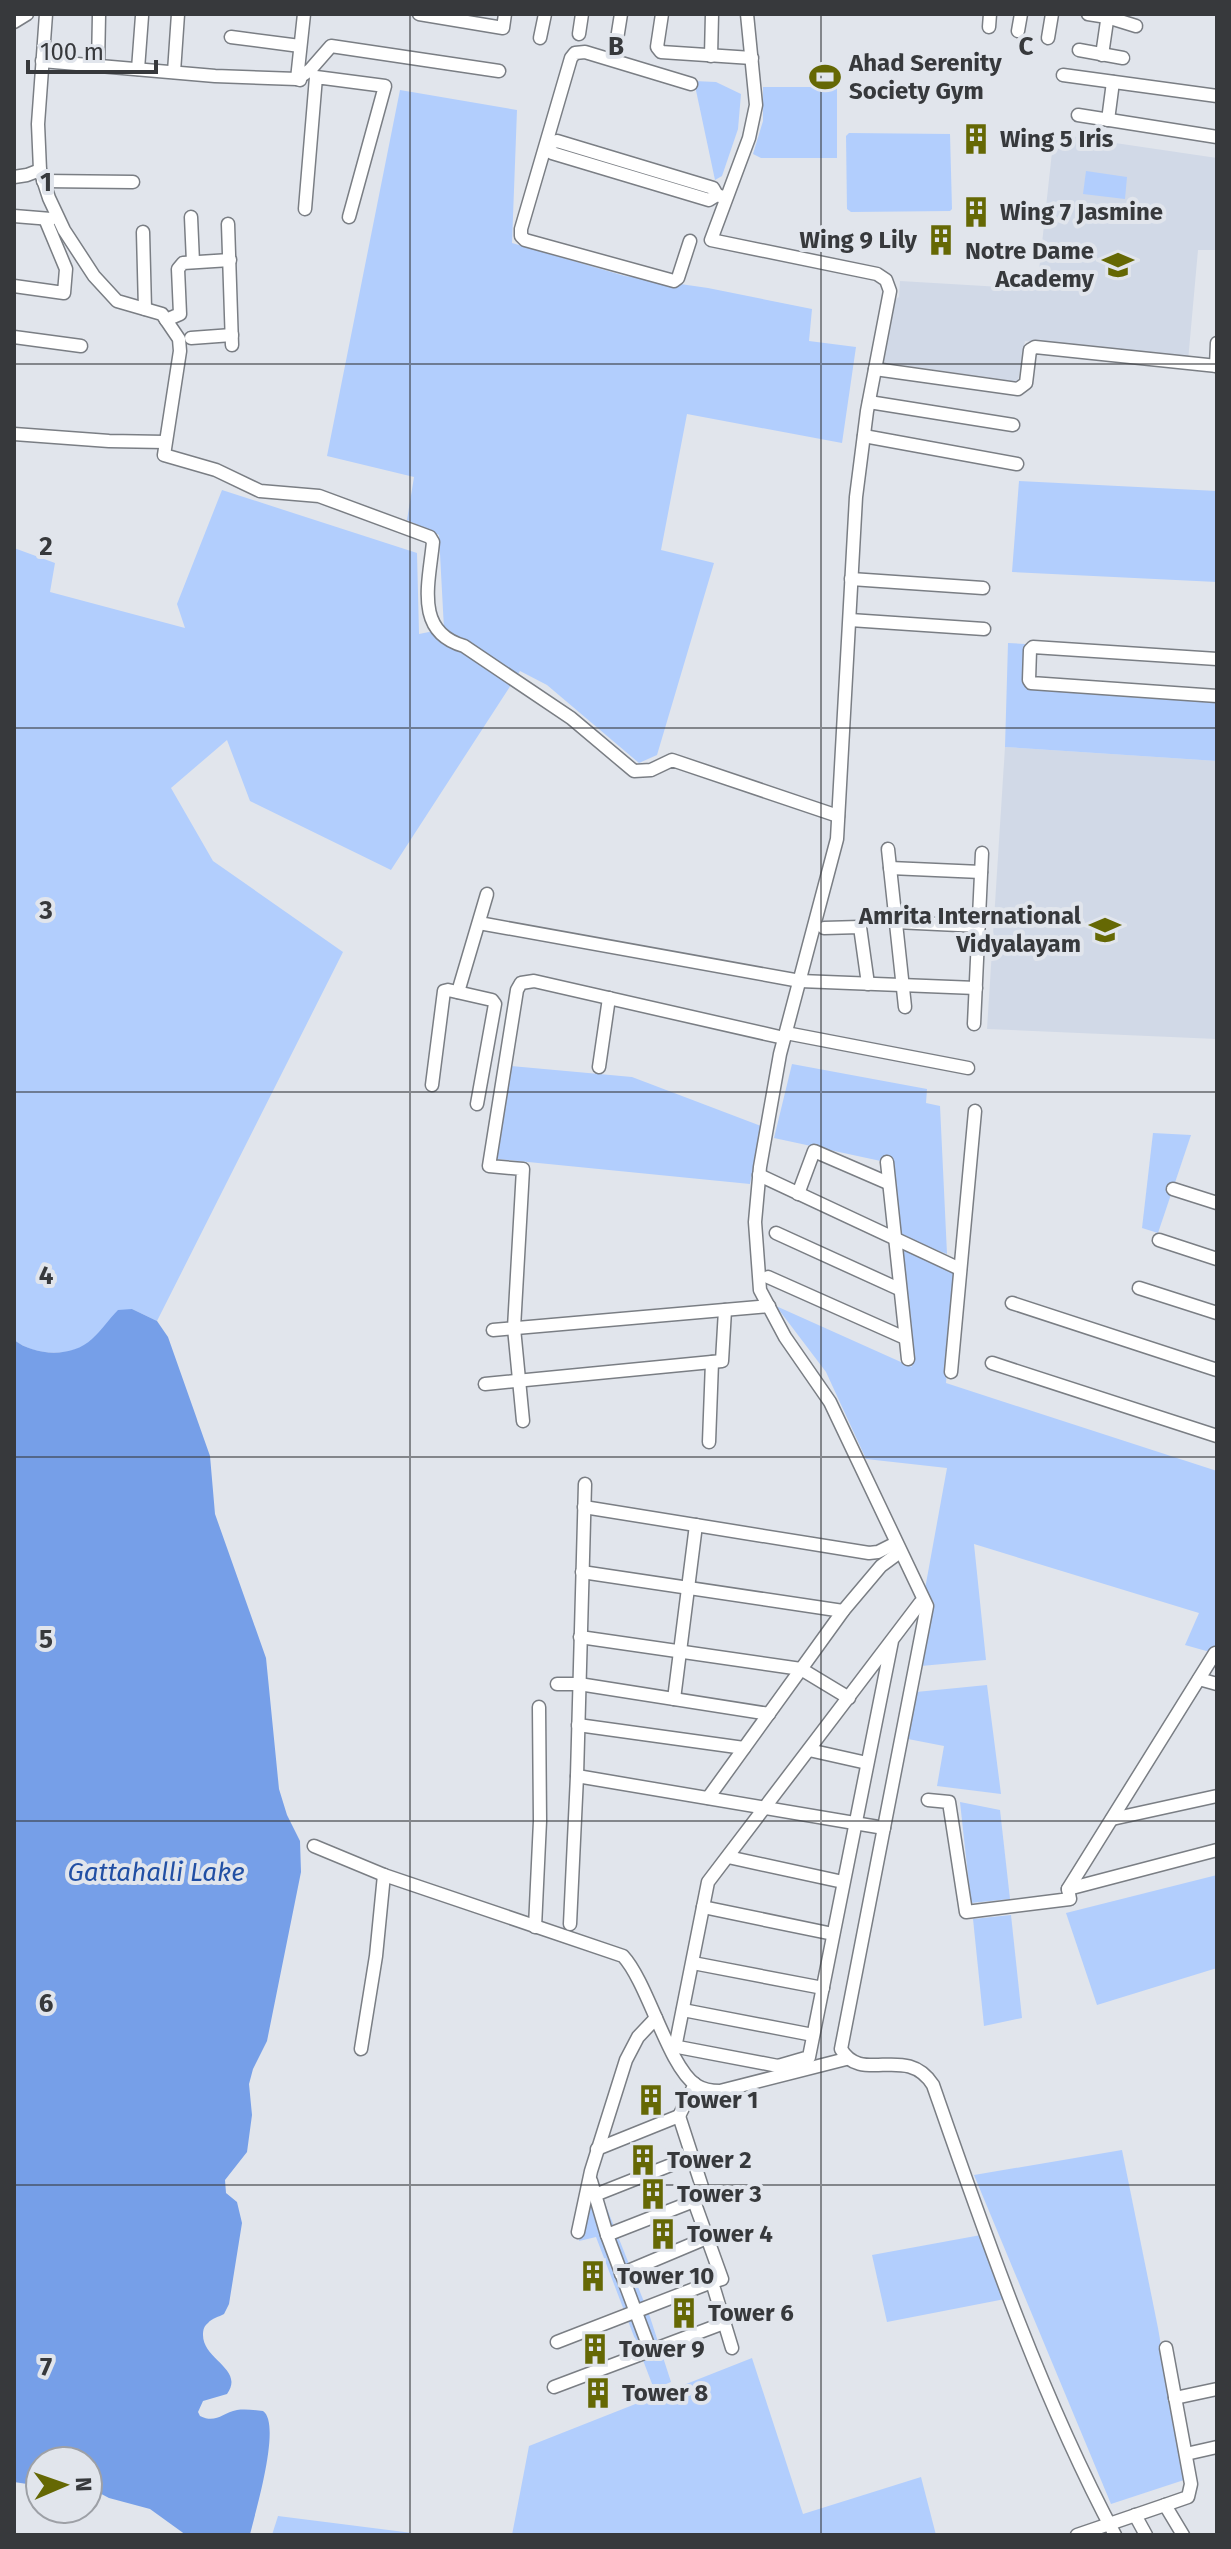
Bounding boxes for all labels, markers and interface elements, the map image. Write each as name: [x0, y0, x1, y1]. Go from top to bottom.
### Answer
scale bar: [28, 24, 156, 74]
text: B: [608, 31, 624, 62]
text: C: [1019, 31, 1034, 62]
text: 100 m: [40, 38, 104, 66]
place label: Ahad Serenity Society Gym: [848, 49, 1002, 105]
sports icon: Ahad Serenity Society Gym: [808, 60, 842, 94]
building icon: Wing 5 Iris: [959, 122, 993, 156]
place label: Wing 5 Iris: [1000, 125, 1114, 153]
text: 1: [40, 167, 52, 198]
building icon: Wing 7 Jasmine: [959, 195, 993, 229]
place label: Wing 7 Jasmine: [1000, 198, 1163, 226]
building icon: Wing 9 Lily: [924, 223, 958, 257]
place label: Wing 9 Lily: [800, 226, 918, 254]
place label: Notre Dame Academy: [965, 237, 1095, 293]
school or university icon: Notre Dame Academy: [1101, 248, 1135, 282]
text: 2: [39, 531, 53, 562]
text: 3: [38, 895, 53, 926]
place label: Amrita International Vidyalayam: [858, 902, 1082, 958]
school or university icon: Amrita International Vidyalayam: [1088, 913, 1122, 947]
text: 4: [39, 1260, 54, 1291]
text: 5: [39, 1624, 53, 1655]
water label: Gattahalli Lake: [67, 1857, 245, 1888]
text: 6: [39, 1988, 54, 2019]
building icon: Tower 1: [634, 2083, 668, 2117]
place label: Tower 1: [675, 2086, 758, 2114]
building icon: Tower 2: [626, 2143, 660, 2177]
place label: Tower 2: [667, 2146, 752, 2174]
building icon: Tower 3: [636, 2177, 670, 2211]
place label: Tower 3: [677, 2180, 762, 2208]
building icon: Tower 4: [646, 2217, 680, 2251]
place label: Tower 4: [687, 2220, 773, 2248]
building icon: Tower 10: [576, 2259, 610, 2293]
place label: Tower 10: [617, 2262, 714, 2290]
building icon: Tower 6: [667, 2296, 701, 2330]
place label: Tower 6: [708, 2299, 794, 2327]
building icon: Tower 9: [578, 2332, 612, 2366]
place label: Tower 9: [619, 2335, 705, 2363]
text: 7: [40, 2352, 52, 2383]
building icon: Tower 8: [581, 2376, 615, 2410]
place label: Tower 8: [622, 2379, 708, 2407]
north arrow: [24, 2445, 104, 2525]
text: N: [70, 2477, 97, 2492]

